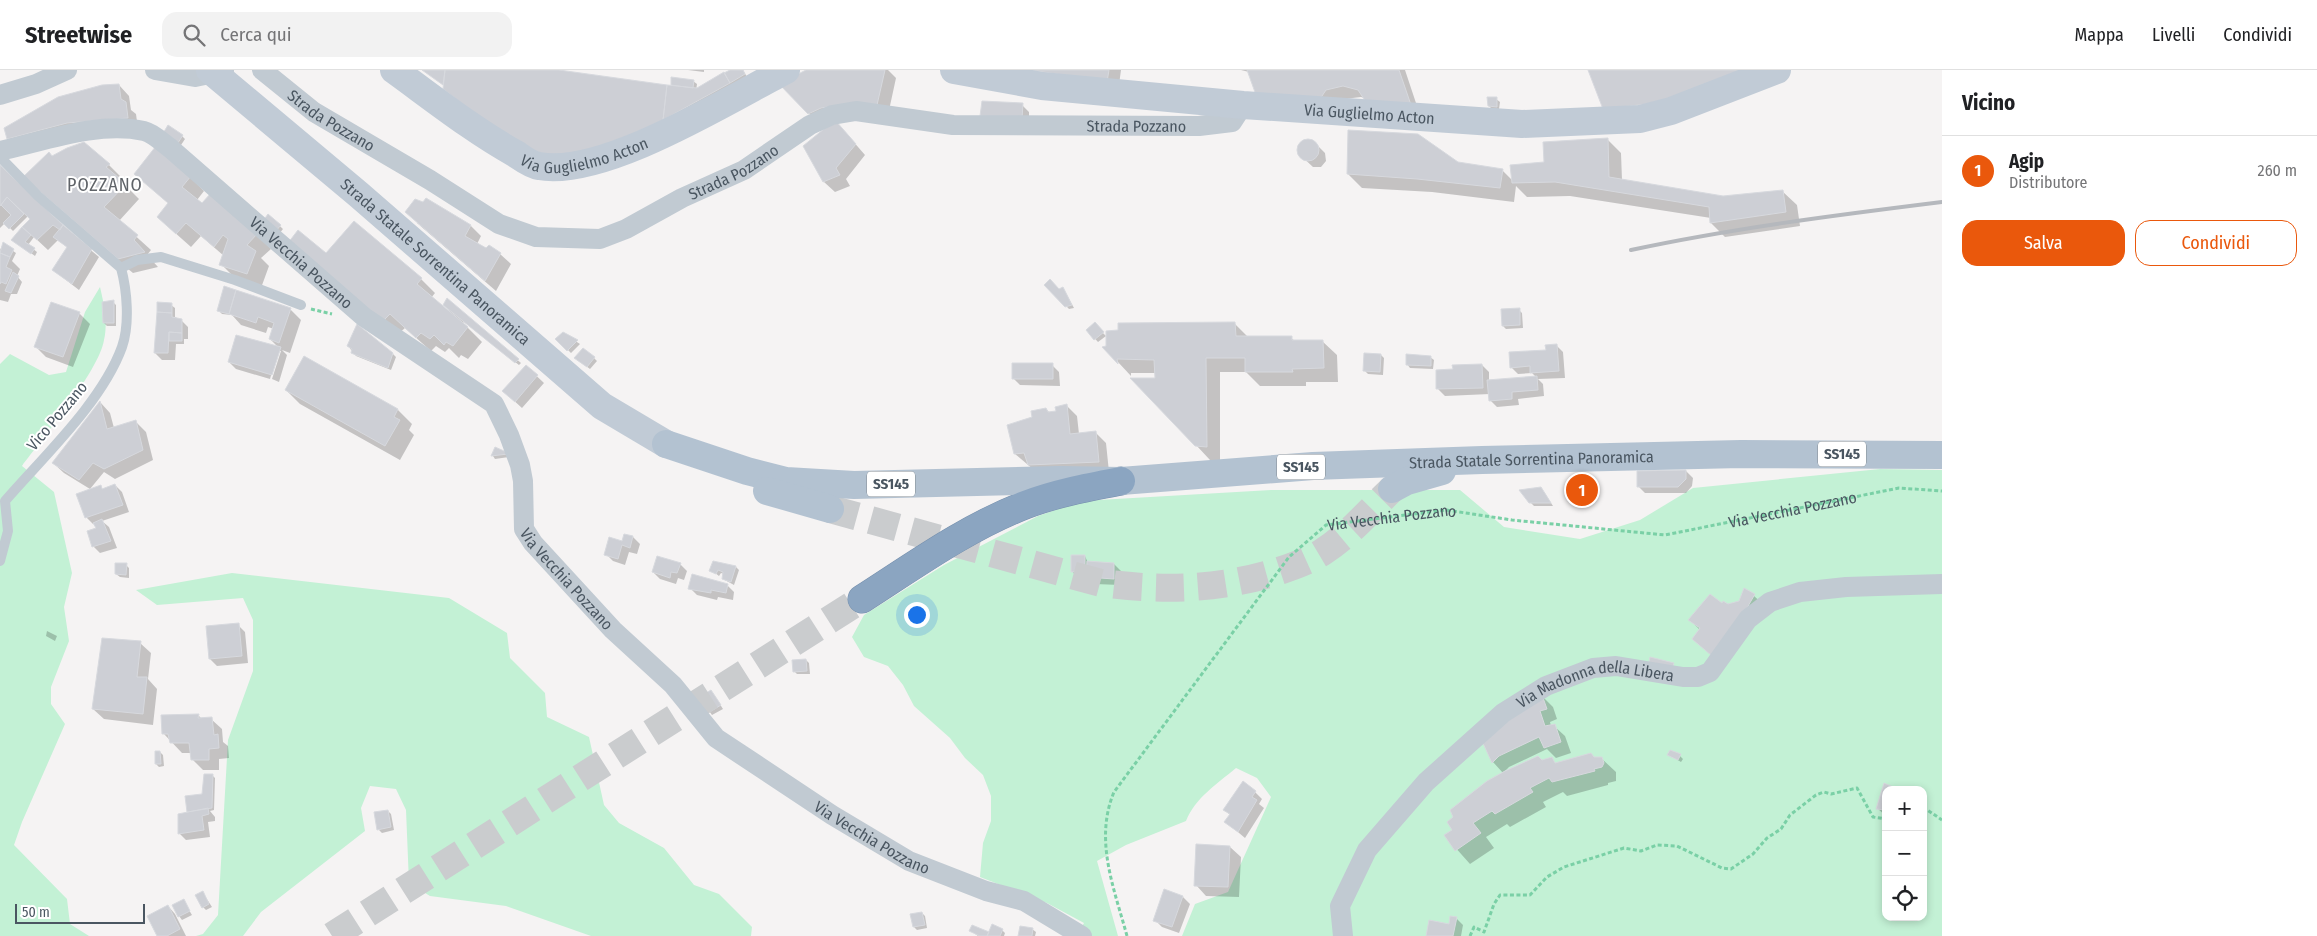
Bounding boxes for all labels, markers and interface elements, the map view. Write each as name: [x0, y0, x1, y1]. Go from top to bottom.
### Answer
search box: [162, 12, 512, 57]
text: Streetwise: [25, 21, 132, 49]
icon: search: [180, 21, 208, 49]
text: Cerca qui: [220, 23, 292, 46]
text: Mappa: [2075, 24, 2124, 46]
text: Livelli: [2152, 24, 2195, 46]
text: Condividi: [2223, 24, 2292, 46]
street label: Strada Pozzano: [284, 85, 378, 155]
text: Vicino: [1962, 90, 2015, 116]
street label: Via Guglielmo Acton: [1303, 100, 1435, 128]
street label: Strada Pozzano: [1086, 116, 1186, 135]
street label: Via Guglielmo Acton: [517, 133, 651, 177]
street label: Strada Pozzano: [685, 140, 782, 203]
text: Agip: [2009, 150, 2044, 173]
text: 1: [1975, 161, 1981, 180]
text: 260 m: [2258, 161, 2297, 180]
text: Distributore: [2009, 173, 2087, 192]
district label: POZZANO: [67, 174, 143, 196]
street label: Strada Statale Sorrentina Panoramica: [337, 174, 534, 349]
street label: Via Vecchia Pozzano: [246, 212, 357, 312]
button: Salva: [1962, 220, 2125, 266]
button: Condividi: [2135, 220, 2297, 266]
street label: Vico Pozzano: [23, 378, 91, 454]
road number: SS145: [1818, 442, 1866, 466]
street label: Strada Statale Sorrentina Panoramica: [1409, 447, 1654, 472]
road number: SS145: [1277, 454, 1325, 480]
pin: 1: [1566, 471, 1598, 509]
road number: SS145: [867, 472, 915, 496]
street label: Via Vecchia Pozzano: [1727, 487, 1858, 532]
street label: Via Vecchia Pozzano: [1326, 500, 1458, 534]
street label: Via Vecchia Pozzano: [516, 524, 617, 634]
your location: [904, 602, 930, 628]
street label: Via Madonna della Libera: [1513, 656, 1676, 712]
map controls: [1882, 786, 1927, 921]
button: +: [1882, 786, 1927, 831]
street label: Via Vecchia Pozzano: [811, 796, 932, 878]
button: −: [1882, 831, 1927, 876]
button: locate: [1882, 876, 1927, 921]
scale bar: [15, 901, 145, 924]
text: 50 m: [22, 904, 50, 921]

